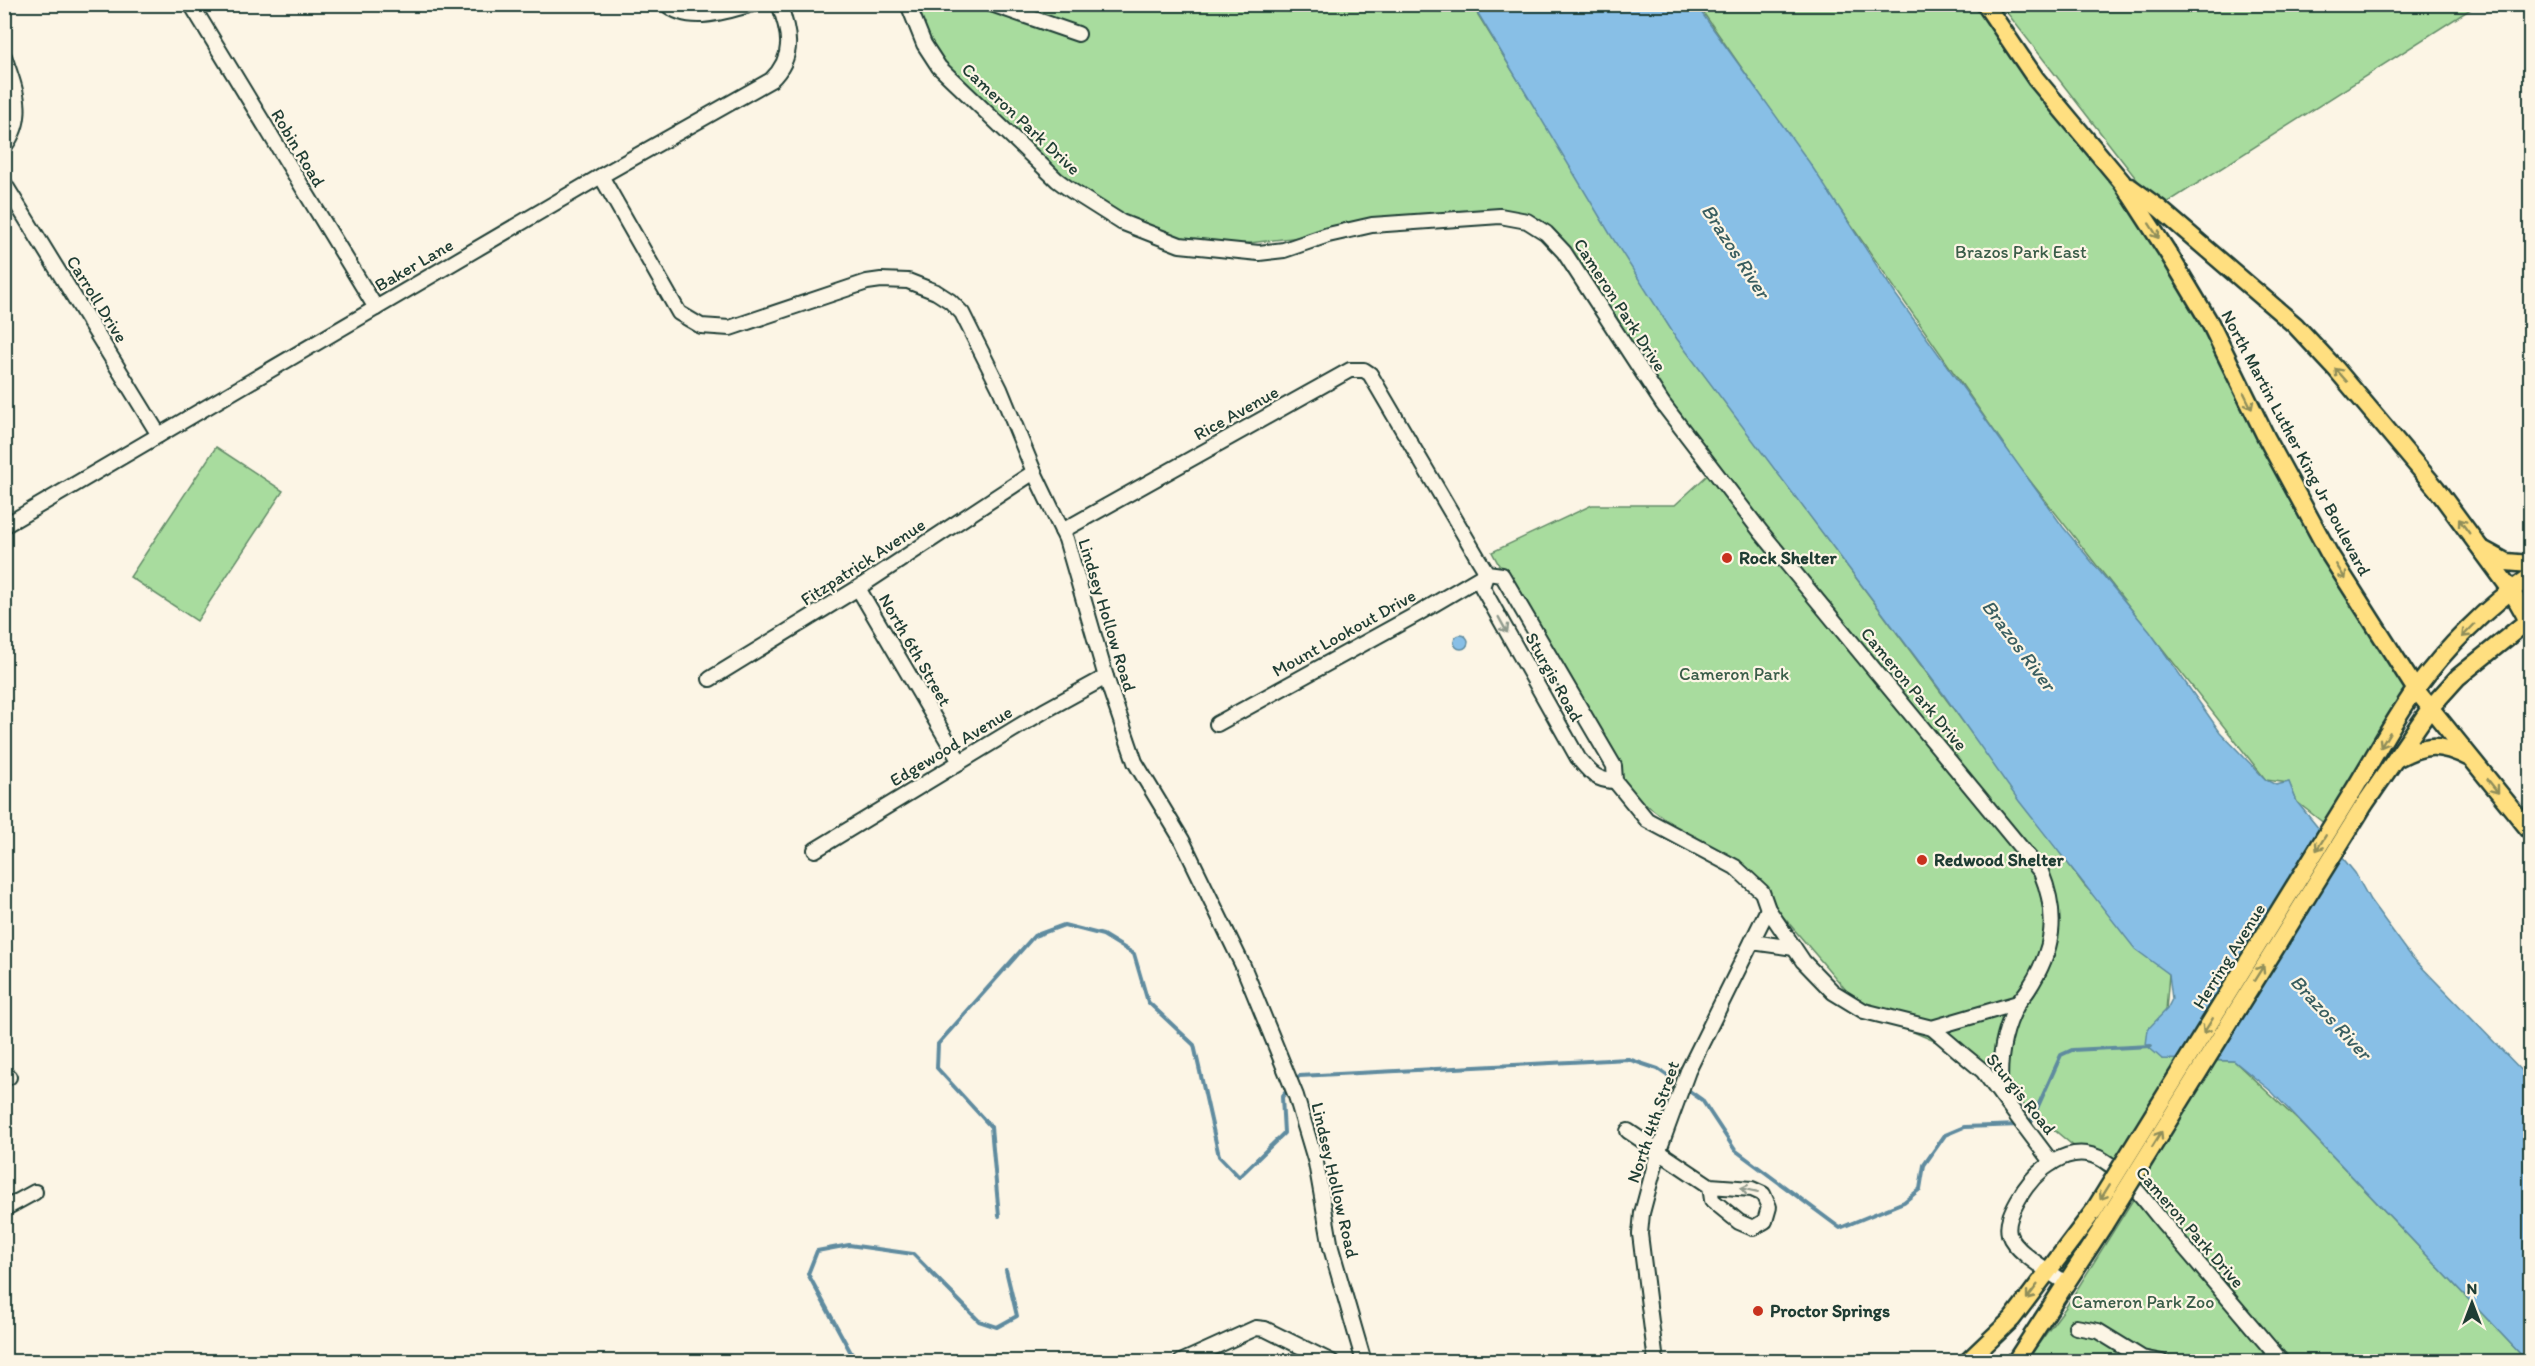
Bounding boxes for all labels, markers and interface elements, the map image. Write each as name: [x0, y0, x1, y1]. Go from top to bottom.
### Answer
street label: Cameron Park Drive: [957, 58, 1085, 180]
street label: Robin Road: [266, 105, 330, 191]
water label: Brazos River: [1697, 199, 1777, 305]
one-way arrow: [2148, 222, 2160, 239]
street label: Baker Lane: [371, 234, 457, 296]
street label: Cameron Park Drive: [1569, 234, 1671, 376]
park label: Brazos Park East: [1955, 241, 2087, 263]
street label: Carroll Drive: [62, 251, 132, 347]
street label: North Martin Luther King Jr Boulevard: [2216, 306, 2376, 580]
one-way arrow: [2334, 368, 2348, 383]
street label: Rice Avenue: [1190, 381, 1282, 445]
one-way arrow: [2243, 392, 2255, 410]
street label: Fitzpatrick Avenue: [797, 513, 929, 611]
one-way arrow: [2458, 518, 2470, 534]
street label: Lindsey Hollow Road: [1073, 536, 1141, 695]
place label: Rock Shelter: [1739, 547, 1837, 569]
marker: Rock Shelter: [1720, 551, 1734, 565]
one-way arrow: [2335, 564, 2347, 580]
street label: Mount Lookout Drive: [1268, 584, 1420, 682]
street label: North 6th Street: [874, 590, 956, 710]
water label: Brazos River: [1977, 595, 2062, 697]
one-way arrow: [1498, 616, 1510, 633]
street label: Cameron Park Drive: [1856, 623, 1972, 755]
one-way arrow: [2461, 623, 2475, 638]
street label: Sturgis Road: [1520, 629, 1588, 726]
park label: Cameron Park: [1679, 663, 1789, 685]
street label: Edgewood Avenue: [886, 701, 1016, 791]
one-way arrow: [2378, 731, 2390, 748]
one-way arrow: [2487, 777, 2500, 793]
one-way arrow: [2315, 834, 2327, 851]
place label: Redwood Shelter: [1934, 849, 2064, 871]
marker: Redwood Shelter: [1915, 853, 1929, 867]
street label: Herring Avenue: [2188, 899, 2270, 1013]
one-way arrow: [2254, 965, 2266, 982]
water label: Brazos River: [2286, 969, 2378, 1066]
one-way arrow: [2201, 1018, 2214, 1035]
street label: Sturgis Road: [1981, 1049, 2061, 1139]
street label: North 4th Street: [1622, 1058, 1684, 1186]
street label: Lindsey Hollow Road: [1306, 1100, 1364, 1260]
one-way arrow: [2152, 1131, 2164, 1148]
street label: Cameron Park Drive: [2131, 1161, 2249, 1293]
one-way arrow: [2099, 1183, 2111, 1200]
one-way arrow: [1740, 1184, 1759, 1195]
north arrow: [2442, 1273, 2502, 1333]
text: N: [2467, 1279, 2477, 1298]
one-way arrow: [2026, 1284, 2038, 1300]
park label: Cameron Park Zoo: [2072, 1291, 2214, 1313]
place label: Proctor Springs: [1770, 1300, 1890, 1322]
marker: Proctor Springs: [1751, 1304, 1765, 1318]

